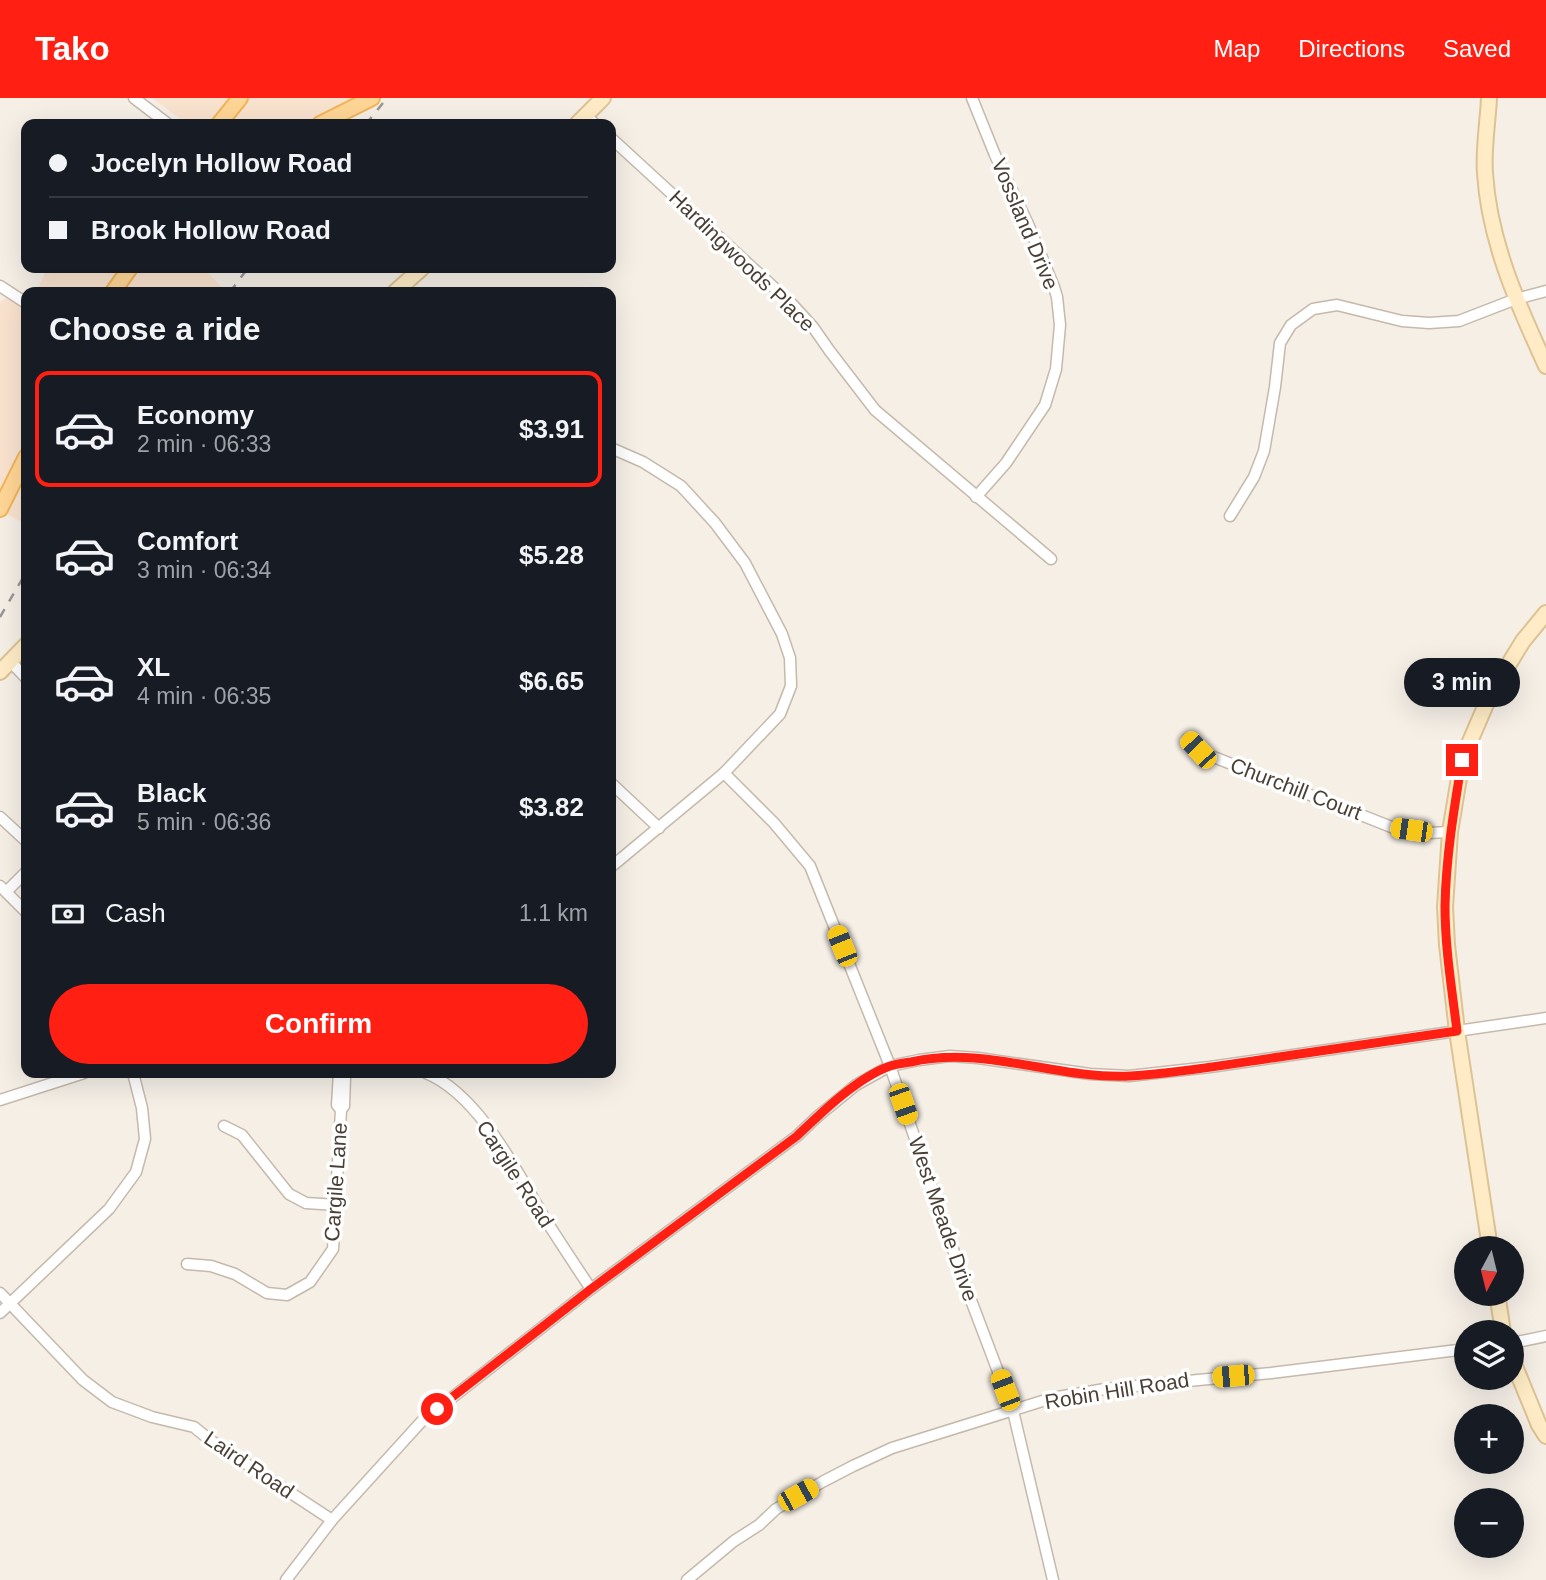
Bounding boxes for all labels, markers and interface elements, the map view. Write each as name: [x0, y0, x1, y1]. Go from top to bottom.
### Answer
text: Tako: [35, 30, 110, 67]
text: Map: [1214, 35, 1260, 62]
text: Directions: [1298, 35, 1405, 62]
text: Saved: [1443, 35, 1511, 62]
text: Jocelyn Hollow Road: [91, 148, 353, 178]
street label: Vossland Drive: [988, 155, 1063, 293]
street label: Hardingwoods Place: [665, 185, 820, 336]
text: Brook Hollow Road: [91, 215, 331, 245]
text: Choose a ride: [49, 311, 261, 347]
icon: car: [53, 398, 116, 461]
text: Economy: [137, 400, 254, 430]
text: $3.91: [519, 414, 584, 444]
text: 2 min · 06:33: [137, 431, 271, 457]
icon: car: [53, 524, 116, 587]
text: Comfort: [137, 526, 238, 556]
text: $5.28: [519, 540, 584, 570]
text: 3 min · 06:34: [137, 557, 271, 583]
icon: car: [53, 650, 116, 713]
text: XL: [137, 652, 170, 682]
callout: 3 min: [1404, 658, 1520, 708]
text: $6.65: [519, 666, 584, 696]
text: 3 min: [1432, 669, 1492, 695]
text: 4 min · 06:35: [137, 683, 271, 709]
car: [1176, 727, 1221, 773]
route end: [1446, 744, 1478, 776]
street label: Churchill Court: [1227, 753, 1365, 824]
icon: car: [53, 776, 116, 839]
text: Black: [137, 778, 206, 808]
text: $3.82: [519, 792, 584, 822]
text: 5 min · 06:36: [137, 809, 271, 835]
car: [1389, 817, 1434, 843]
icon: cash: [49, 895, 87, 933]
text: Cash: [105, 898, 166, 928]
text: 1.1 km: [519, 900, 588, 926]
car: [825, 923, 860, 969]
button: Confirm: [49, 984, 588, 1064]
car: [887, 1081, 920, 1127]
street label: Cargile Road: [472, 1116, 558, 1231]
street label: Cargile Lane: [320, 1122, 351, 1242]
street label: West Meade Drive: [905, 1134, 982, 1304]
north arrow: [1454, 1236, 1524, 1306]
map controls: [1454, 1236, 1524, 1558]
button: layers: [1454, 1320, 1524, 1390]
car: [1212, 1364, 1255, 1388]
car: [988, 1367, 1023, 1413]
street label: Robin Hill Road: [1043, 1368, 1191, 1413]
route start: [421, 1393, 453, 1425]
button: +: [1454, 1404, 1524, 1474]
street label: Laird Road: [200, 1426, 298, 1503]
car: [775, 1476, 822, 1514]
button: −: [1454, 1488, 1524, 1558]

